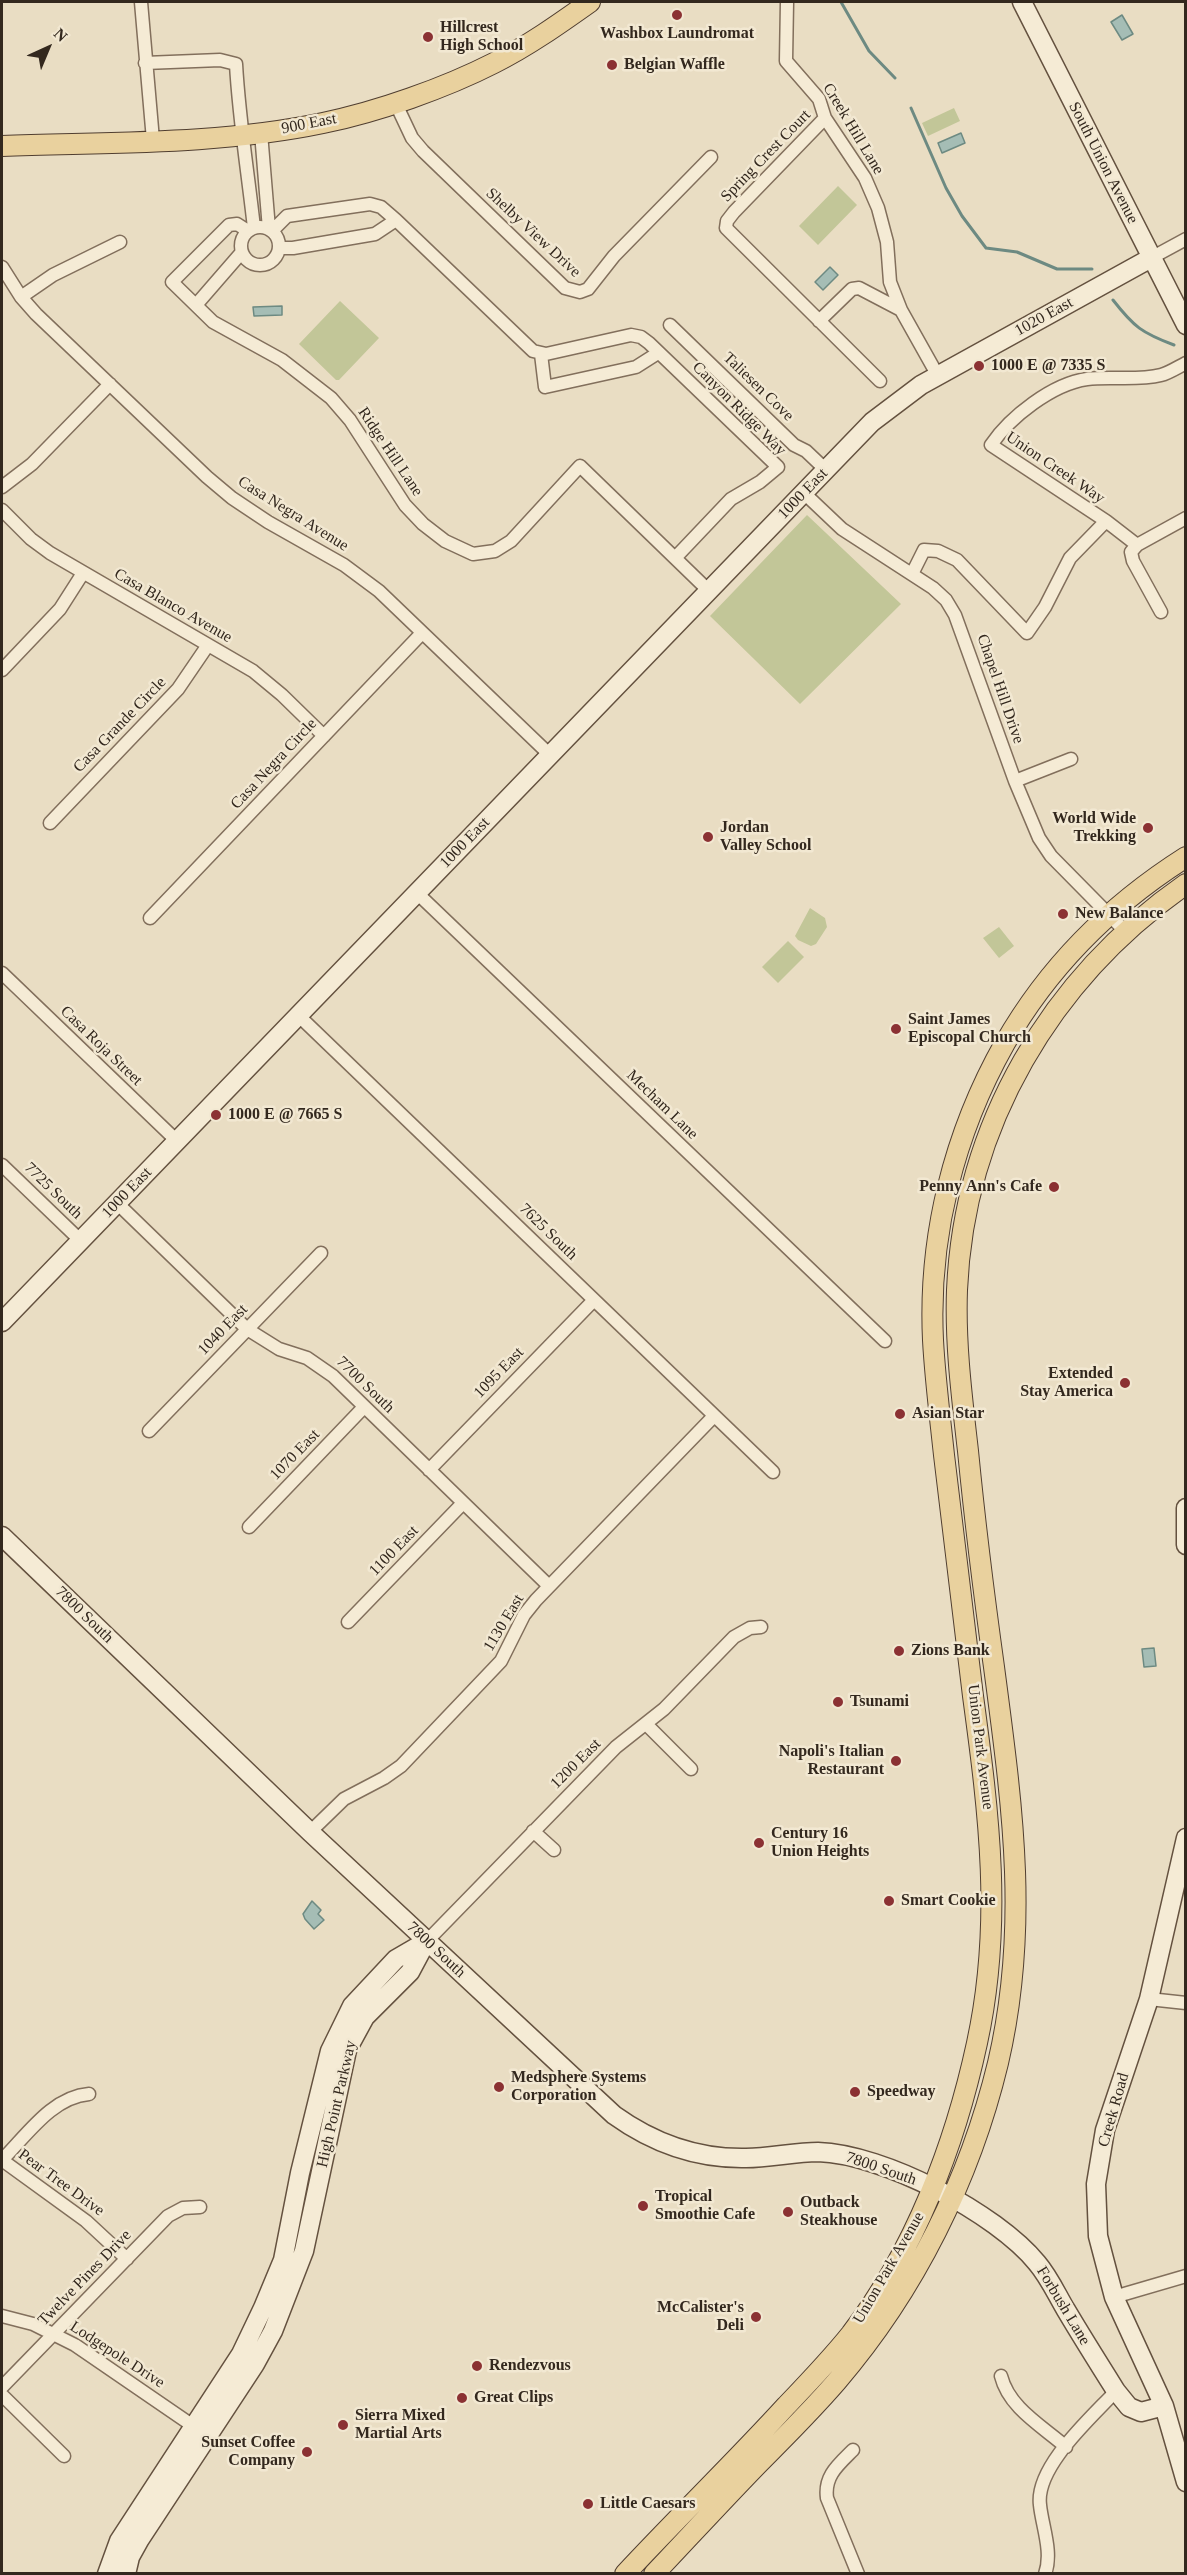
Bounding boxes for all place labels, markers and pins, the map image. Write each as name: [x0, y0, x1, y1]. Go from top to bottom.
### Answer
marker: Washbox Laundromat: [670, 8, 684, 22]
place label: Hillcrest High School: [440, 18, 523, 56]
place label: Washbox Laundromat: [600, 24, 754, 44]
marker: Hillcrest High School: [421, 30, 435, 44]
place label: Belgian Waffle: [624, 55, 725, 75]
marker: Belgian Waffle: [605, 58, 619, 72]
place label: 1000 E @ 7335 S: [991, 356, 1105, 376]
marker: 1000 E @ 7335 S: [972, 359, 986, 373]
place label: World Wide Trekking: [1052, 809, 1136, 847]
place label: Jordan Valley School: [720, 818, 811, 856]
marker: World Wide Trekking: [1141, 821, 1155, 835]
marker: Jordan Valley School: [701, 830, 715, 844]
place label: New Balance: [1075, 904, 1163, 924]
marker: New Balance: [1056, 907, 1070, 921]
place label: Saint James Episcopal Church: [908, 1010, 1031, 1048]
marker: Saint James Episcopal Church: [889, 1022, 903, 1036]
place label: 1000 E @ 7665 S: [228, 1105, 342, 1125]
marker: 1000 E @ 7665 S: [209, 1108, 223, 1122]
place label: Penny Ann's Cafe: [919, 1177, 1042, 1197]
marker: Penny Ann's Cafe: [1047, 1180, 1061, 1194]
place label: Extended Stay America: [1020, 1364, 1113, 1402]
marker: Extended Stay America: [1118, 1376, 1132, 1390]
place label: Asian Star: [912, 1404, 984, 1424]
marker: Asian Star: [893, 1407, 907, 1421]
place label: Zions Bank: [911, 1641, 990, 1661]
marker: Zions Bank: [892, 1644, 906, 1658]
place label: Tsunami: [850, 1692, 909, 1712]
marker: Tsunami: [831, 1695, 845, 1709]
place label: Napoli's Italian Restaurant: [779, 1742, 884, 1780]
marker: Napoli's Italian Restaurant: [889, 1754, 903, 1768]
place label: Century 16 Union Heights: [771, 1824, 869, 1862]
marker: Century 16 Union Heights: [752, 1836, 766, 1850]
place label: Smart Cookie: [901, 1891, 996, 1911]
marker: Smart Cookie: [882, 1894, 896, 1908]
place label: Medsphere Systems Corporation: [511, 2068, 646, 2106]
marker: Medsphere Systems Corporation: [492, 2080, 506, 2094]
place label: Speedway: [867, 2082, 935, 2102]
marker: Speedway: [848, 2085, 862, 2099]
place label: Tropical Smoothie Cafe: [655, 2187, 755, 2225]
place label: Outback Steakhouse: [800, 2193, 877, 2231]
marker: Tropical Smoothie Cafe: [636, 2199, 650, 2213]
marker: Outback Steakhouse: [781, 2205, 795, 2219]
place label: McCalister's Deli: [657, 2298, 744, 2336]
marker: McCalister's Deli: [749, 2310, 763, 2324]
place label: Rendezvous: [489, 2356, 571, 2376]
marker: Rendezvous: [470, 2359, 484, 2373]
place label: Great Clips: [474, 2388, 553, 2408]
marker: Great Clips: [455, 2391, 469, 2405]
place label: Sierra Mixed Martial Arts: [355, 2406, 445, 2444]
marker: Sierra Mixed Martial Arts: [336, 2418, 350, 2432]
place label: Sunset Coffee Company: [201, 2433, 295, 2471]
marker: Sunset Coffee Company: [300, 2445, 314, 2459]
place label: Little Caesars: [600, 2494, 696, 2514]
marker: Little Caesars: [581, 2497, 595, 2511]

